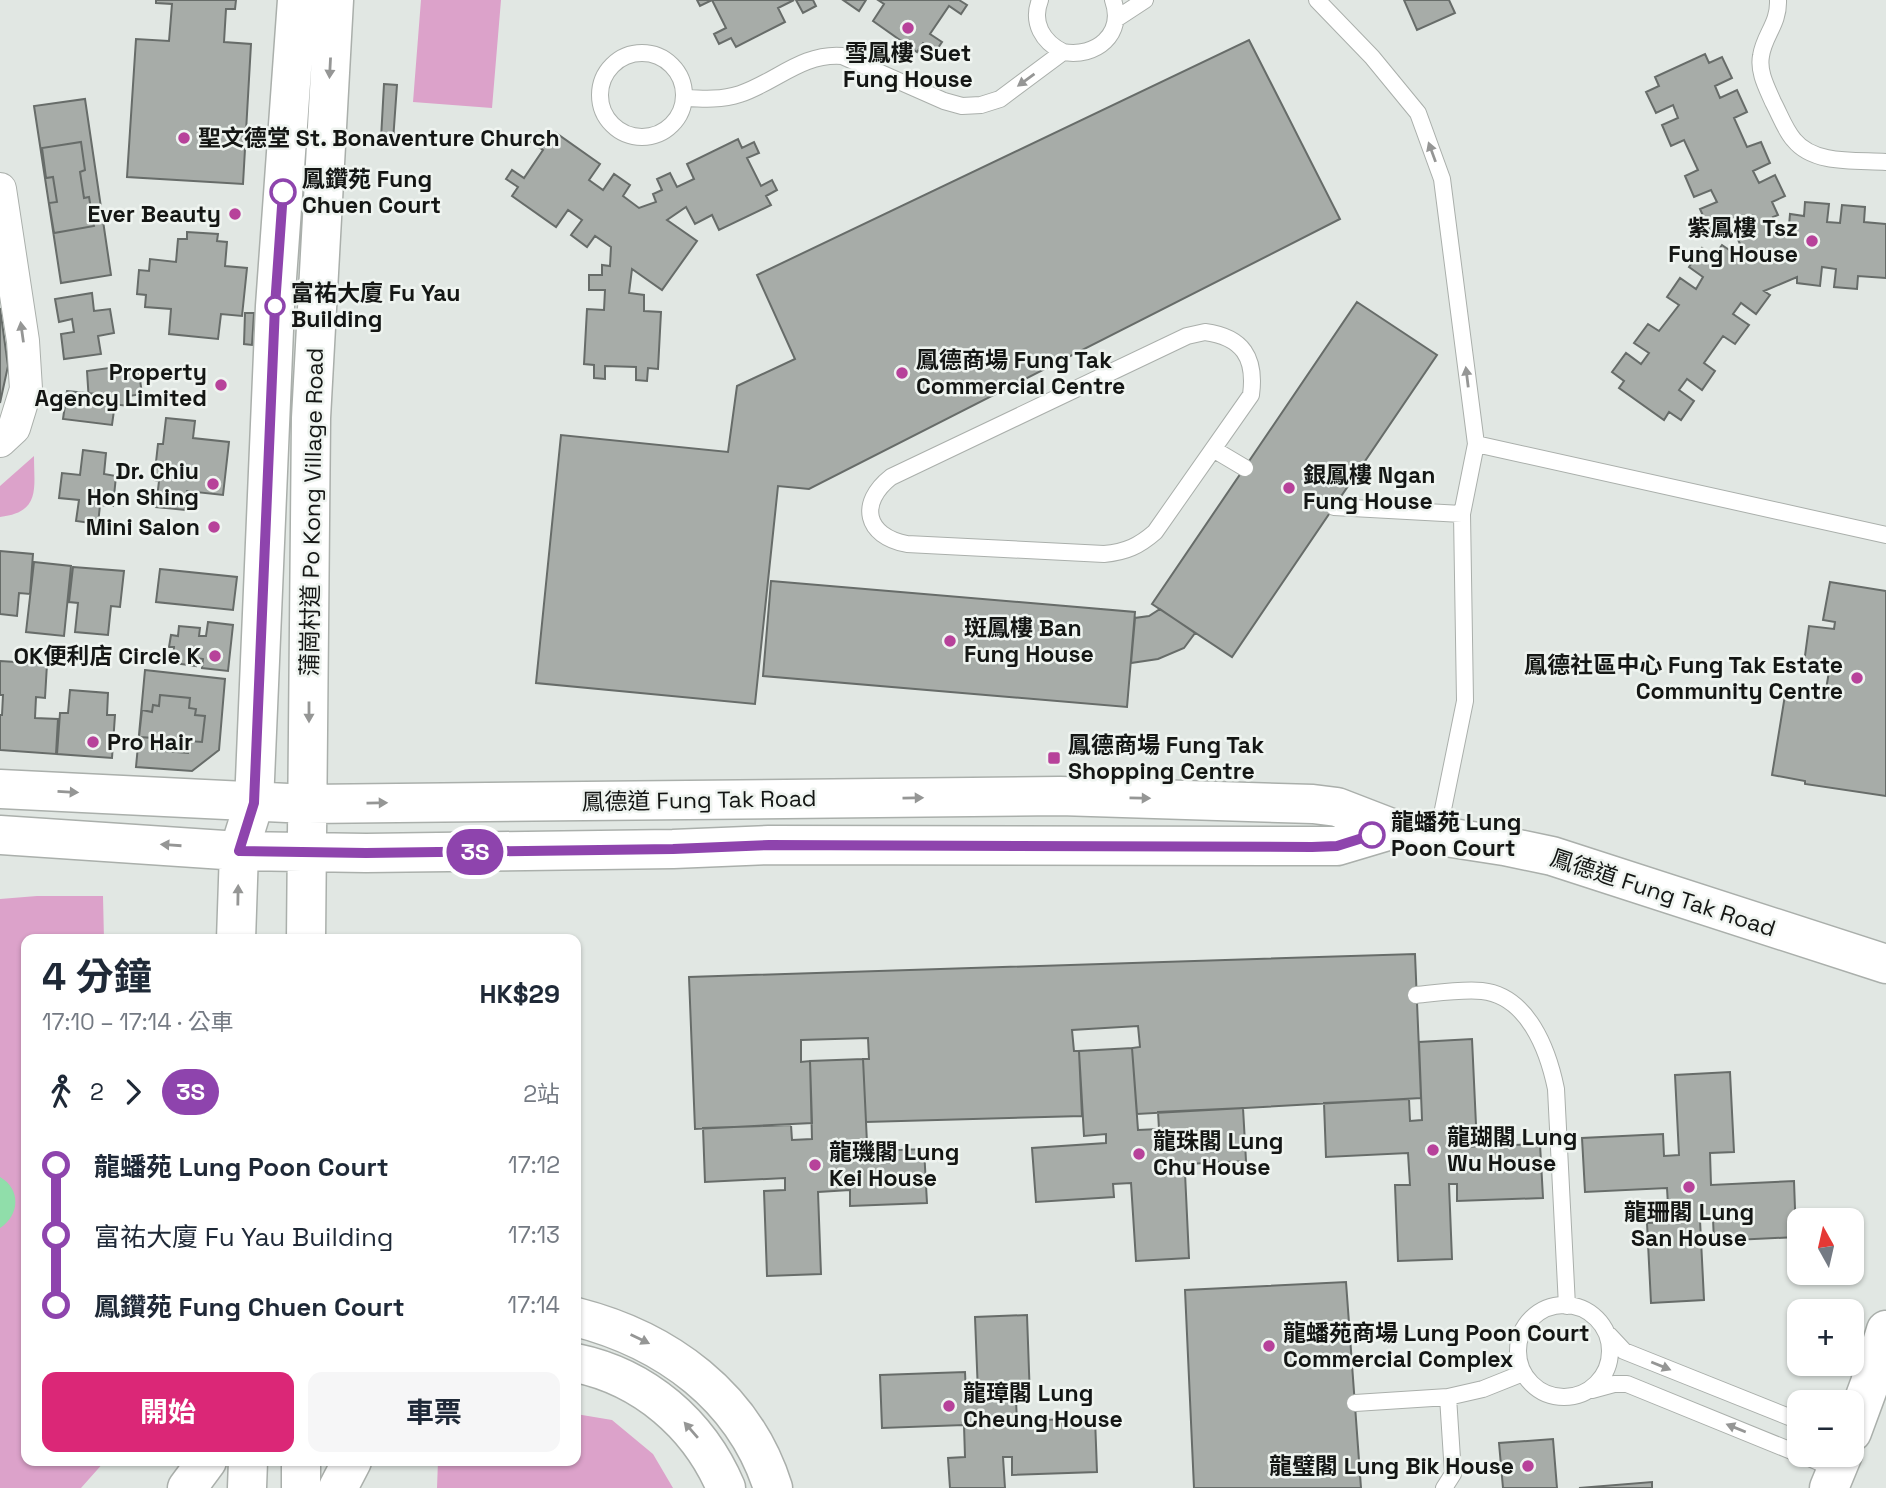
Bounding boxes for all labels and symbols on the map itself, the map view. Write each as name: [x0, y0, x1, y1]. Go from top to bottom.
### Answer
marker: 雪鳳樓 Suet Fung House: [900, 20, 916, 36]
place label: 雪鳳樓 Suet Fung House: [843, 38, 973, 94]
one-way arrow: [324, 57, 335, 79]
one-way arrow: [1017, 72, 1035, 86]
place label: 聖文德堂 St. Bonaventure Church: [198, 123, 560, 153]
marker: 聖文德堂 St. Bonaventure Church: [176, 130, 192, 146]
one-way arrow: [1426, 142, 1437, 163]
place label: 鳳鑽苑 Fung Chuen Court: [302, 164, 441, 220]
marker: 鳳鑽苑 Fung Chuen Court: [270, 179, 296, 205]
place label: Ever Beauty: [87, 199, 221, 229]
marker: Ever Beauty: [227, 206, 243, 222]
place label: 紫鳳樓 Tsz Fung House: [1668, 213, 1798, 269]
marker: 紫鳳樓 Tsz Fung House: [1804, 233, 1820, 249]
place label: 富祐大廈 Fu Yau Building: [291, 278, 460, 334]
marker: 富祐大廈 Fu Yau Building: [265, 296, 285, 316]
one-way arrow: [16, 321, 27, 343]
place label: 鳳德商場 Fung Tak Commercial Centre: [916, 345, 1125, 401]
street label: 蒲崗村道 Po Kong Village Road: [294, 347, 330, 677]
place label: Property Agency Limited: [34, 357, 207, 413]
marker: 鳳德商場 Fung Tak Commercial Centre: [894, 365, 910, 381]
one-way arrow: [1461, 366, 1472, 388]
marker: Property Agency Limited: [213, 377, 229, 393]
place label: Dr. Chiu Hon Shing: [87, 456, 199, 512]
place label: 銀鳳樓 Ngan Fung House: [1303, 460, 1435, 516]
marker: Dr. Chiu Hon Shing: [205, 476, 221, 492]
marker: 銀鳳樓 Ngan Fung House: [1281, 480, 1297, 496]
place label: Mini Salon: [86, 512, 200, 542]
marker: Mini Salon: [206, 519, 222, 535]
place label: 斑鳳樓 Ban Fung House: [964, 613, 1094, 669]
marker: 斑鳳樓 Ban Fung House: [942, 633, 958, 649]
place label: OK便利店 Circle K: [13, 641, 202, 671]
marker: OK便利店 Circle K: [207, 648, 223, 664]
place label: 鳳德社區中心 Fung Tak Estate Community Centre: [1524, 650, 1843, 706]
marker: 鳳德社區中心 Fung Tak Estate Community Centre: [1849, 670, 1865, 686]
one-way arrow: [303, 701, 315, 723]
place label: Pro Hair: [107, 727, 193, 757]
place label: 鳳德商場 Fung Tak Shopping Centre: [1068, 730, 1264, 786]
marker: Pro Hair: [85, 734, 101, 750]
marker: 鳳德商場 Fung Tak Shopping Centre: [1046, 750, 1062, 766]
street label: 鳳德道 Fung Tak Road: [581, 783, 817, 817]
one-way arrow: [57, 787, 79, 798]
one-way arrow: [902, 792, 924, 804]
one-way arrow: [1130, 792, 1152, 804]
one-way arrow: [366, 798, 388, 809]
place label: 龍蟠苑 Lung Poon Court: [1391, 807, 1521, 863]
marker: 龍蟠苑 Lung Poon Court: [1359, 822, 1385, 848]
line badge: 3S: [444, 829, 506, 875]
one-way arrow: [159, 839, 181, 850]
street label: 鳳德道 Fung Tak Road: [1547, 842, 1779, 944]
one-way arrow: [232, 884, 243, 906]
place label: 龍瑚閣 Lung Wu House: [1447, 1122, 1577, 1178]
place label: 龍珠閣 Lung Chu House: [1153, 1126, 1283, 1182]
place label: 龍璣閣 Lung Kei House: [829, 1137, 959, 1193]
marker: 龍瑚閣 Lung Wu House: [1425, 1142, 1441, 1158]
marker: 龍珠閣 Lung Chu House: [1131, 1146, 1147, 1162]
marker: 龍璣閣 Lung Kei House: [807, 1157, 823, 1173]
marker: 龍珊閣 Lung San House: [1681, 1179, 1697, 1195]
place label: 龍珊閣 Lung San House: [1624, 1197, 1754, 1253]
north arrow: [1787, 1208, 1864, 1284]
place label: 龍蟠苑商場 Lung Poon Court Commercial Complex: [1283, 1318, 1590, 1374]
one-way arrow: [630, 1334, 650, 1345]
marker: 龍蟠苑商場 Lung Poon Court Commercial Complex: [1261, 1338, 1277, 1354]
one-way arrow: [1651, 1360, 1671, 1372]
place label: 龍璋閣 Lung Cheung House: [963, 1378, 1123, 1434]
marker: 龍璋閣 Lung Cheung House: [941, 1398, 957, 1414]
one-way arrow: [683, 1422, 699, 1439]
one-way arrow: [1725, 1422, 1746, 1433]
place label: 龍璧閣 Lung Bik House: [1269, 1451, 1514, 1481]
marker: 龍璧閣 Lung Bik House: [1520, 1458, 1536, 1474]

